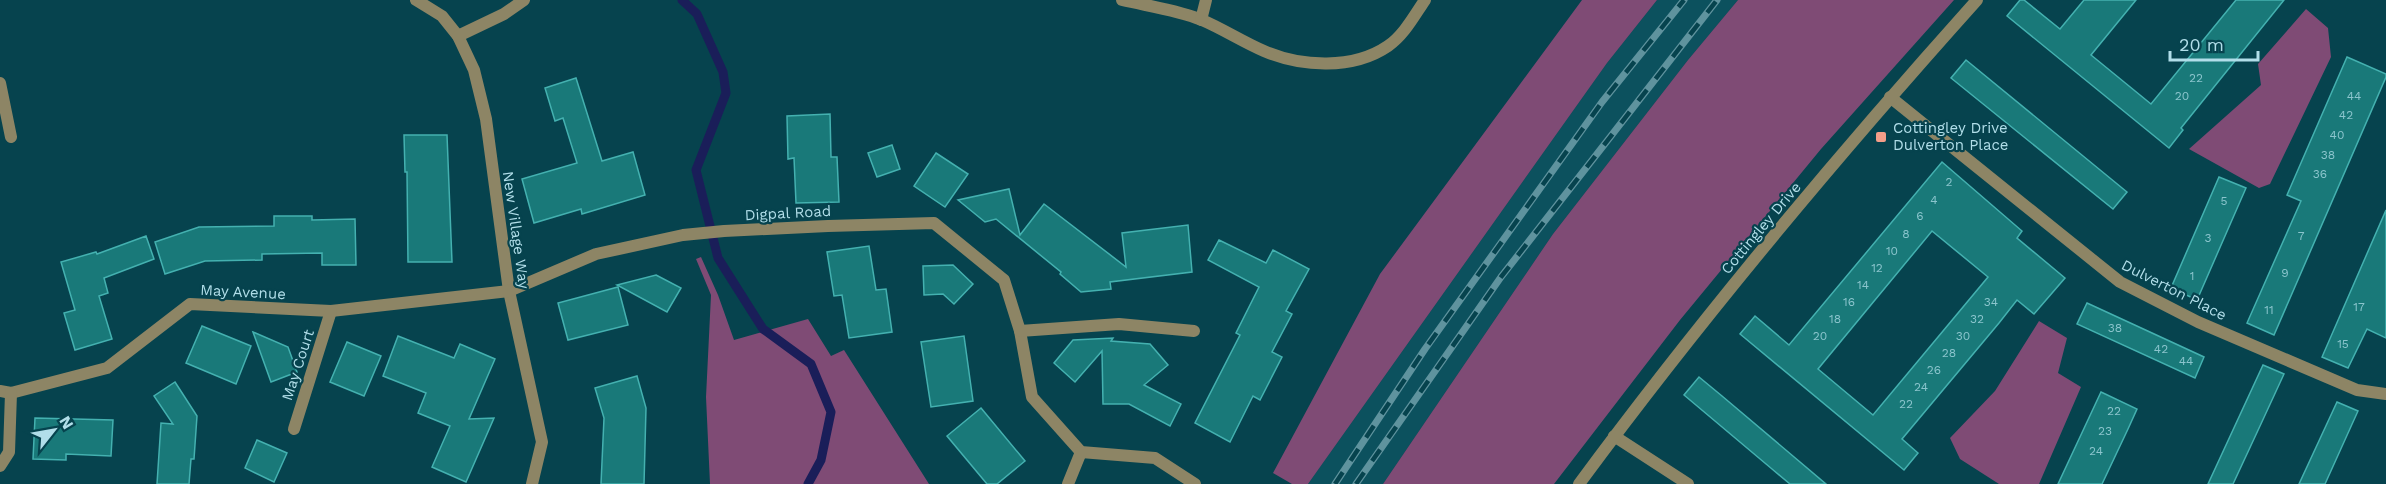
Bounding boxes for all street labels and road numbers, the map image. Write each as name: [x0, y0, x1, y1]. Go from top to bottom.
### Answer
street label: New Village Way: [499, 170, 533, 290]
street label: Cottingley Drive: [1717, 178, 1805, 278]
street label: Digpal Road: [744, 202, 832, 224]
street label: Dulverton Place: [2118, 256, 2230, 324]
street label: May Avenue: [200, 281, 286, 303]
street label: May Court: [278, 326, 318, 403]

